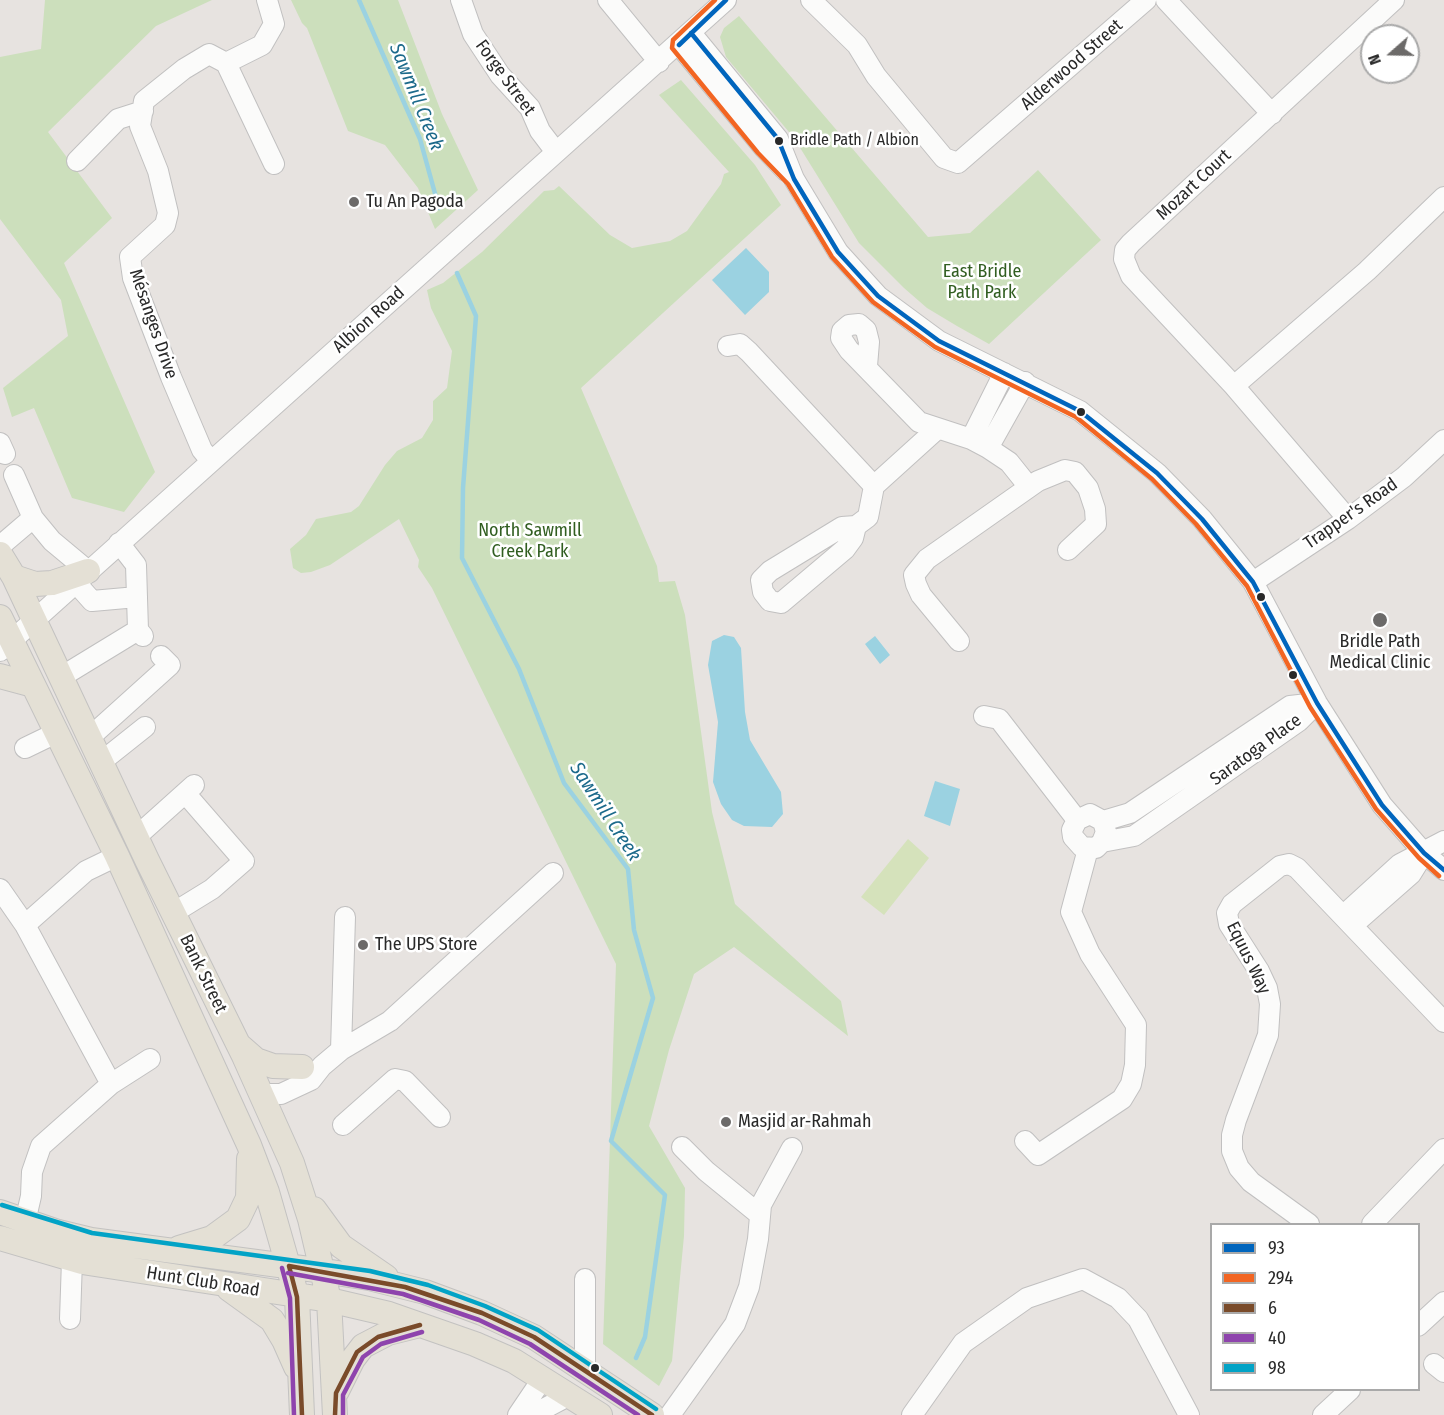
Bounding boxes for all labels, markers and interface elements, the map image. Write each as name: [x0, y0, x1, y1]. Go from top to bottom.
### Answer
street label: Alderwood Street: [1017, 15, 1127, 115]
north arrow: [1360, 24, 1420, 84]
street label: Forge Street: [470, 36, 540, 120]
water label: Sawmill Creek: [384, 40, 448, 154]
text: N: [1364, 52, 1385, 67]
place label: Bridle Path / Albion: [790, 131, 919, 151]
marker: Bridle Path / Albion: [773, 135, 785, 147]
street label: Mozart Court: [1152, 145, 1236, 225]
place label: Tu An Pagoda: [366, 191, 464, 213]
marker: Tu An Pagoda: [347, 195, 361, 209]
park label: East Bridle Path Park: [943, 261, 1021, 304]
street label: Mésanges Drive: [124, 266, 182, 382]
street label: Albion Road: [329, 282, 409, 358]
unlabelled marker: [1075, 406, 1087, 418]
street label: Trapper's Road: [1300, 474, 1402, 554]
park label: North Sawmill Creek Park: [478, 520, 582, 562]
unlabelled marker: [1255, 591, 1267, 603]
marker: Bridle Path Medical Clinic: [1371, 611, 1389, 629]
place label: Bridle Path Medical Clinic: [1330, 631, 1430, 674]
unlabelled marker: [1287, 669, 1299, 681]
street label: Saratoga Place: [1206, 710, 1306, 790]
water label: Sawmill Creek: [564, 758, 646, 866]
street label: Equus Way: [1221, 918, 1275, 998]
street label: Bank Street: [175, 931, 231, 1017]
place label: The UPS Store: [375, 934, 477, 956]
marker: The UPS Store: [356, 938, 370, 952]
place label: Masjid ar-Rahmah: [738, 1111, 871, 1133]
marker: Masjid ar-Rahmah: [719, 1115, 733, 1129]
legend: [1210, 1223, 1420, 1391]
text: 93: [1268, 1237, 1285, 1259]
street label: Hunt Club Road: [145, 1262, 261, 1302]
text: 294: [1268, 1267, 1293, 1289]
text: 6: [1268, 1297, 1277, 1319]
text: 40: [1268, 1327, 1286, 1349]
text: 98: [1268, 1357, 1286, 1379]
unlabelled marker: [589, 1362, 601, 1374]

